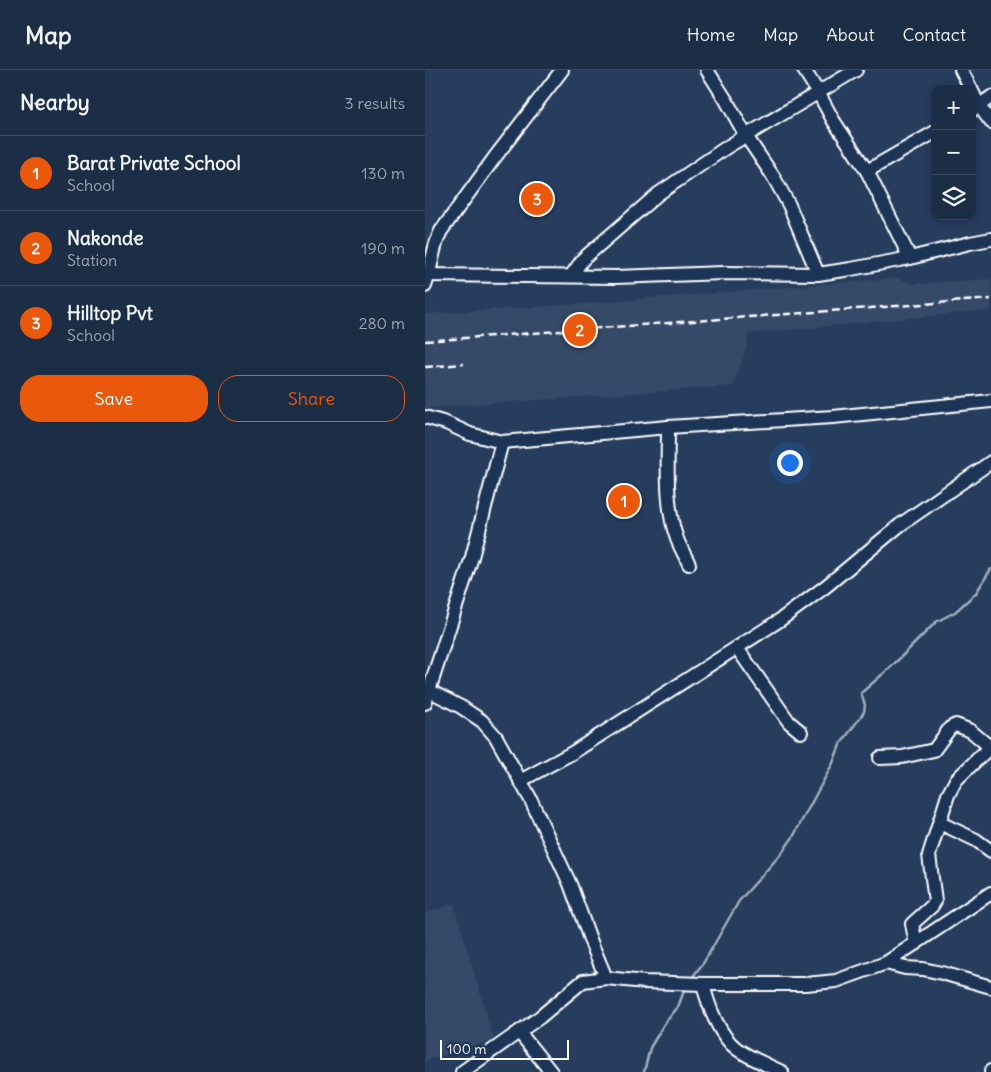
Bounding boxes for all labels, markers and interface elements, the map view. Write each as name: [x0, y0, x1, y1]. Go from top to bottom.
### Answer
text: Map: [25, 20, 72, 50]
text: Home: [687, 23, 735, 46]
text: Map: [763, 23, 798, 46]
text: About: [826, 23, 874, 46]
text: Contact: [902, 23, 966, 46]
map controls: [931, 85, 976, 220]
button: +: [931, 85, 976, 130]
text: Nearby: [20, 89, 90, 116]
text: 3 results: [345, 93, 405, 113]
button: −: [931, 130, 976, 175]
text: Barat Private School: [67, 151, 241, 175]
text: 1: [33, 163, 39, 183]
text: 130 m: [361, 163, 405, 183]
text: School: [67, 175, 115, 195]
button: layers: [931, 175, 976, 220]
pin: 3: [521, 180, 553, 218]
text: Nakonde: [67, 226, 143, 250]
text: 2: [32, 238, 40, 258]
text: 190 m: [361, 238, 405, 258]
text: Station: [67, 250, 117, 270]
text: Hilltop Pvt: [67, 301, 153, 325]
pin: 2: [564, 311, 596, 349]
text: 3: [31, 313, 41, 333]
text: 280 m: [359, 313, 405, 333]
text: School: [67, 325, 115, 345]
button: Save: [20, 375, 208, 422]
button: Share: [218, 375, 405, 422]
your location: [777, 450, 803, 476]
pin: 1: [608, 482, 640, 520]
scale bar: [440, 1037, 569, 1060]
text: 100 m: [447, 1040, 487, 1058]

